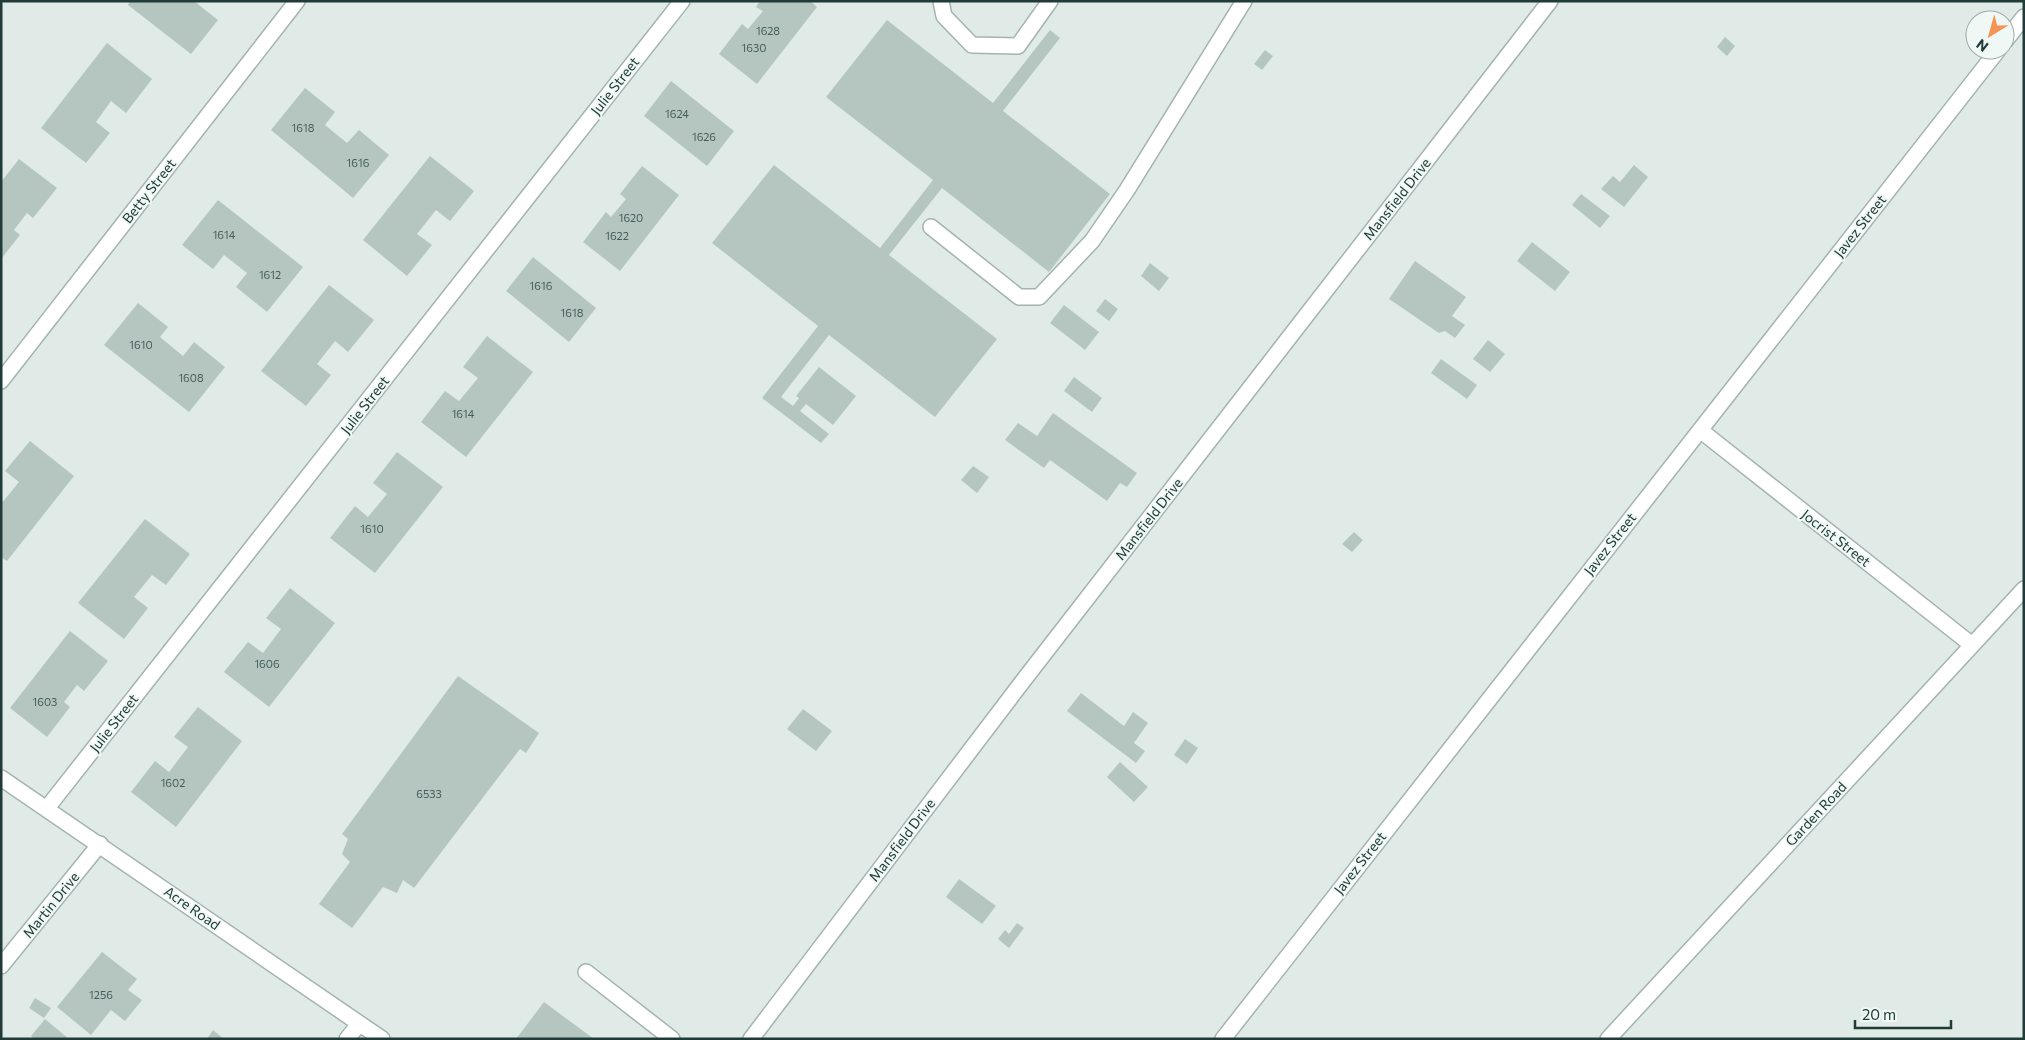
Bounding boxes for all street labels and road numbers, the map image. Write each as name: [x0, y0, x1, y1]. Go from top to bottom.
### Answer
street label: Julie Street: [587, 53, 643, 118]
street label: Mansfield Drive: [1359, 154, 1434, 243]
street label: Betty Street: [118, 155, 179, 226]
street label: Javez Street: [1830, 191, 1889, 260]
street label: Julie Street: [337, 372, 393, 437]
street label: Mansfield Drive: [1111, 474, 1186, 563]
street label: Jocrist Street: [1798, 505, 1874, 570]
street label: Javez Street: [1580, 509, 1639, 578]
street label: Julie Street: [86, 690, 142, 755]
street label: Garden Road: [1782, 778, 1850, 849]
street label: Mansfield Drive: [865, 795, 938, 885]
street label: Javez Street: [1330, 828, 1389, 897]
street label: Martin Drive: [19, 868, 82, 941]
street label: Acre Road: [161, 882, 224, 933]

